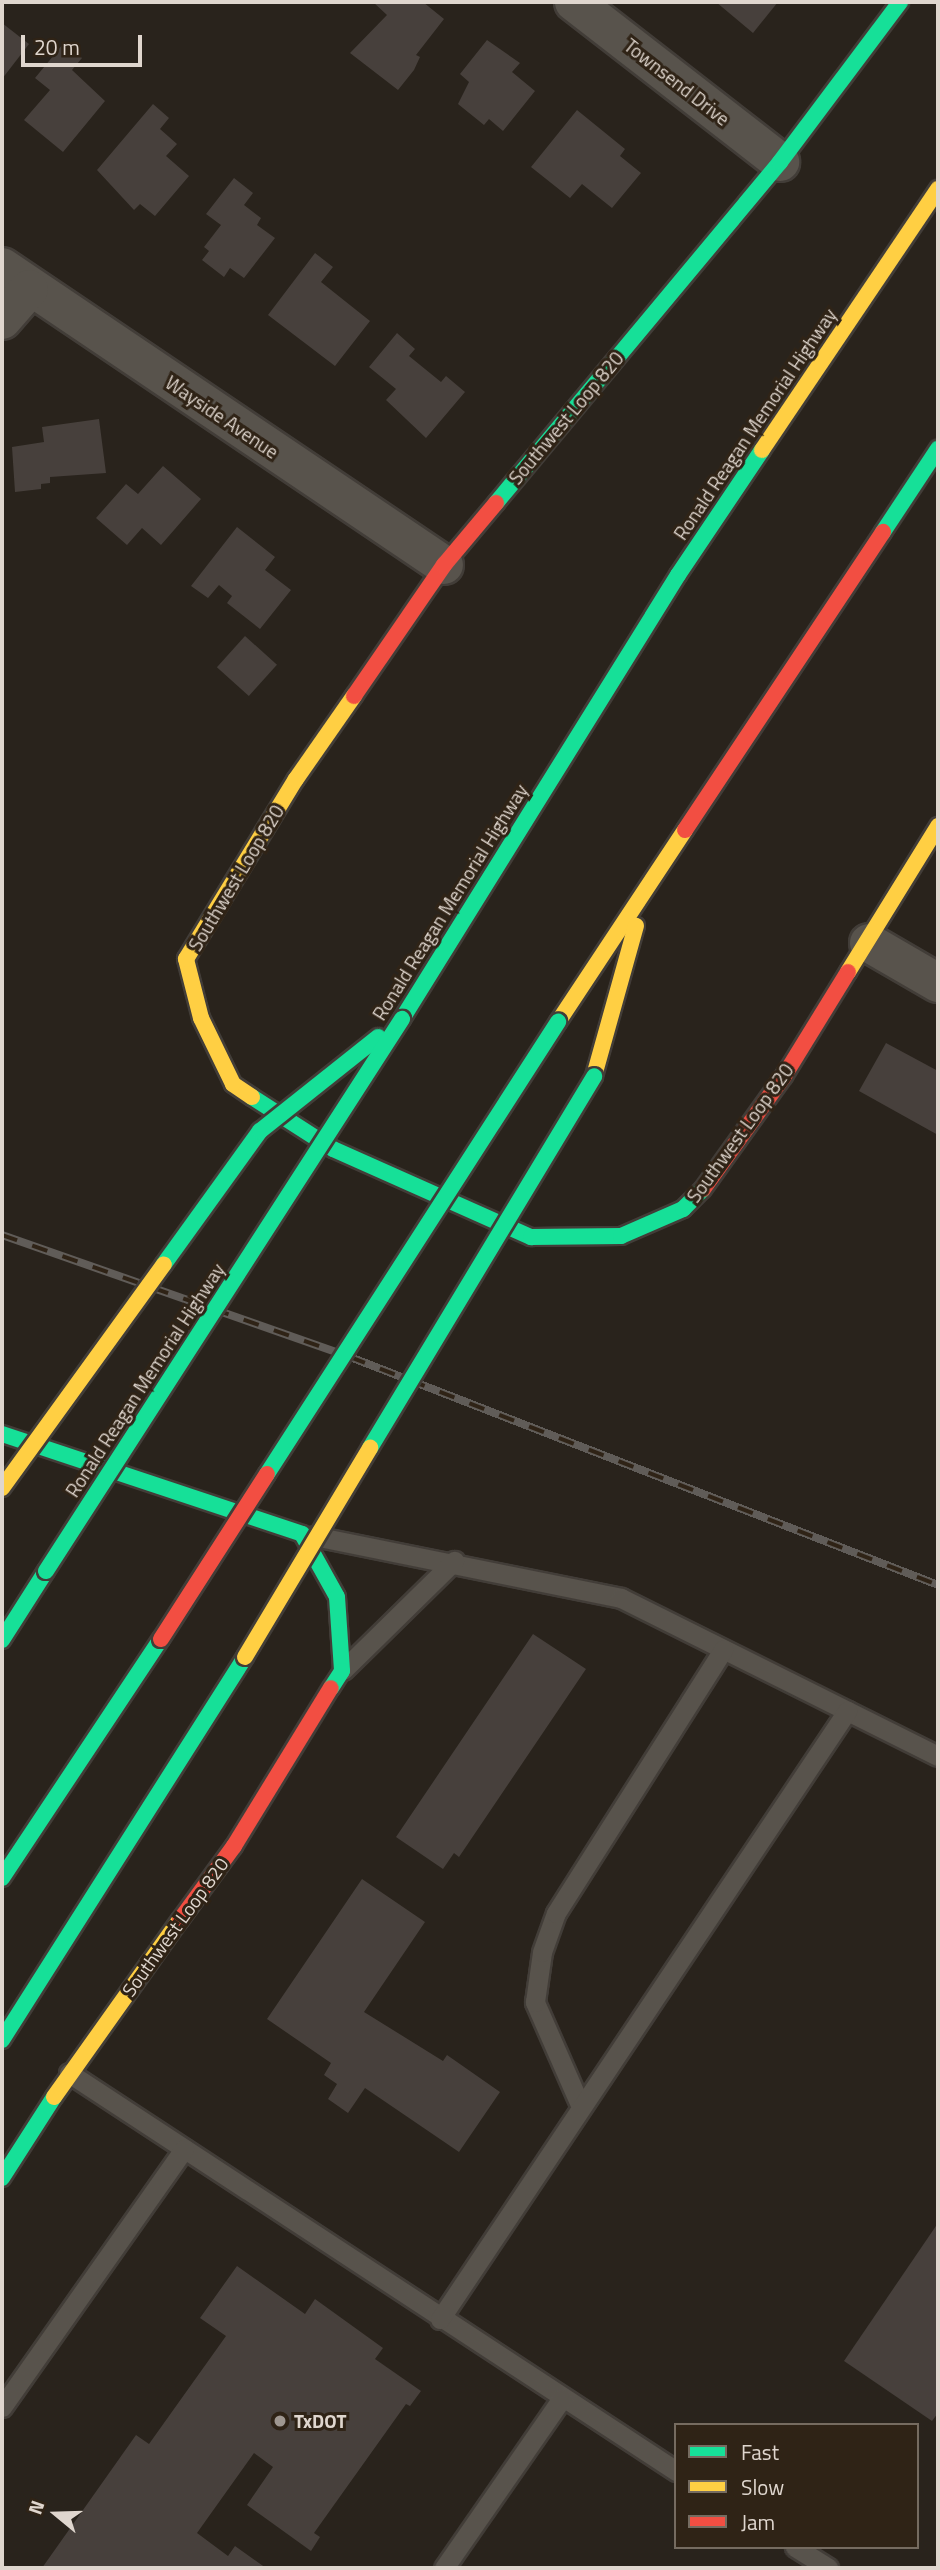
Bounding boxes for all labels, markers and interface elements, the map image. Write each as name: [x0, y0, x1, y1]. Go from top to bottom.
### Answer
scale bar: [24, 21, 145, 65]
text: 20 m: [34, 31, 80, 63]
street label: Townsend Drive: [620, 34, 734, 130]
street label: Ronald Reagan Memorial Highway: [669, 304, 841, 544]
street label: Southwest Loop 820: [504, 347, 628, 489]
street label: Wayside Avenue: [161, 371, 283, 463]
street label: Ronald Reagan Memorial Highway: [368, 780, 532, 1024]
street label: Southwest Loop 820: [183, 801, 289, 955]
street label: Southwest Loop 820: [682, 1059, 798, 1207]
street label: Ronald Reagan Memorial Highway: [61, 1259, 229, 1501]
street label: Southwest Loop 820: [117, 1853, 233, 2001]
place label: TxDOT: [294, 2410, 346, 2432]
marker: TxDOT: [272, 2413, 288, 2429]
legend: [674, 2423, 919, 2549]
text: Fast: [741, 2436, 779, 2468]
text: Slow: [741, 2471, 784, 2503]
north arrow: [21, 2479, 91, 2549]
text: N: [20, 2496, 52, 2518]
text: Jam: [741, 2506, 775, 2538]

